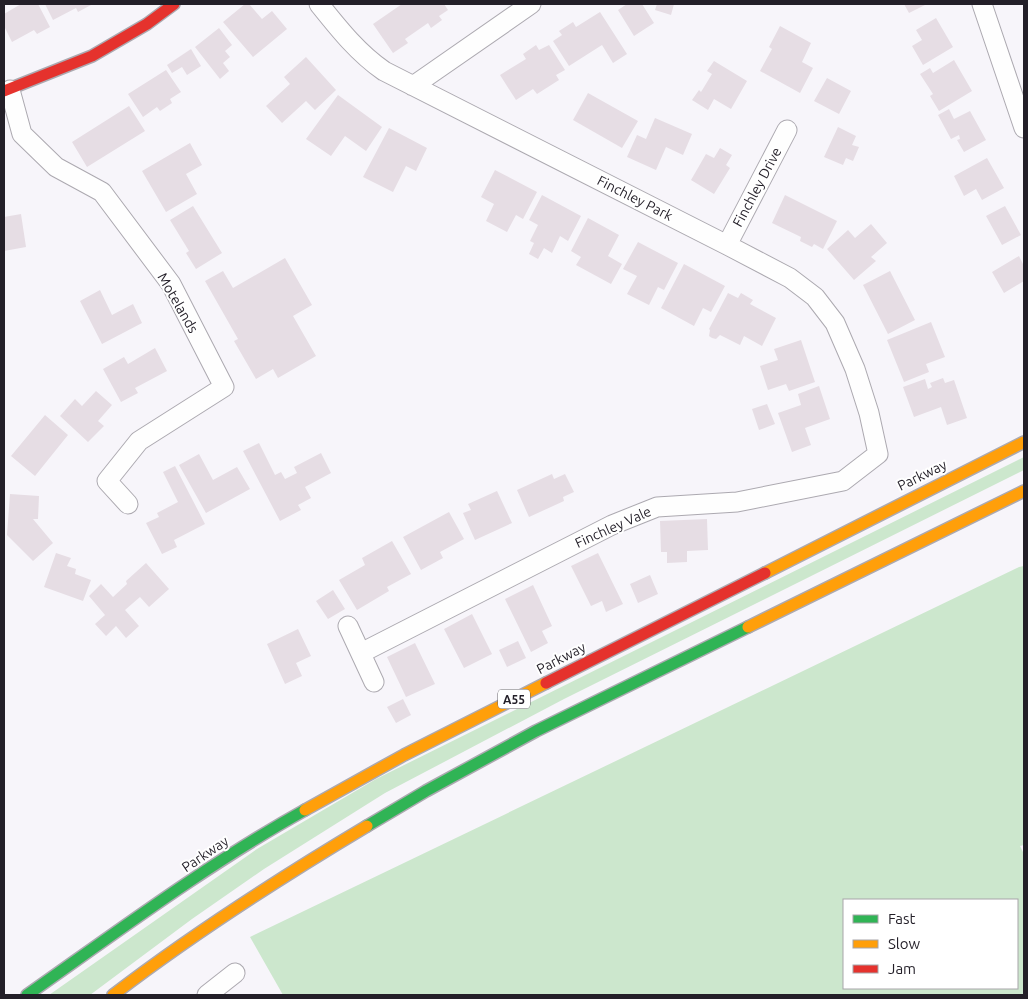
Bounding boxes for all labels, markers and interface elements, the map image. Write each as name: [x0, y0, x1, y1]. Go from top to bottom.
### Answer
street label: Finchley Drive: [729, 145, 785, 229]
street label: Finchley Park: [595, 172, 675, 224]
street label: Motelands: [154, 270, 202, 336]
street label: Parkway: [895, 456, 949, 494]
street label: Finchley Vale: [572, 503, 654, 551]
street label: Parkway: [534, 639, 588, 677]
road number: A55: [498, 690, 530, 709]
street label: Parkway: [179, 833, 231, 875]
legend: [843, 899, 1018, 989]
text: Fast: [888, 910, 916, 927]
text: Slow: [888, 935, 921, 952]
text: Jam: [888, 960, 916, 977]

